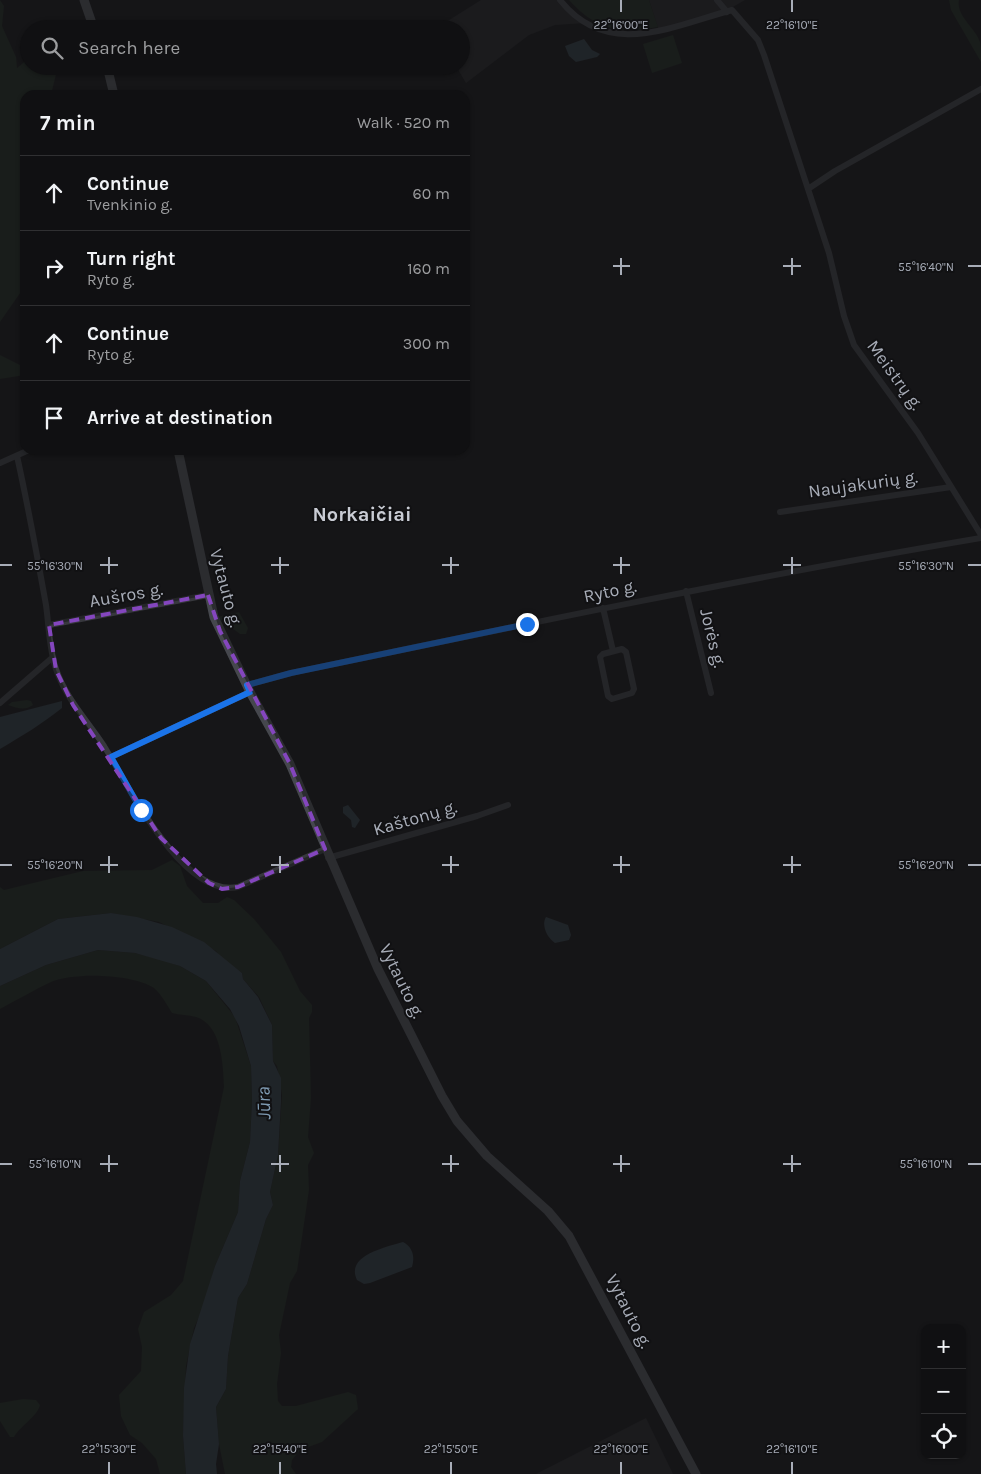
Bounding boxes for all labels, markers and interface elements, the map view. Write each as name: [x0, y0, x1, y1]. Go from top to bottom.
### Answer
text: 22°16'00"E: [593, 18, 649, 32]
text: 22°16'10"E: [766, 18, 818, 32]
search box: [20, 20, 470, 75]
icon: search: [38, 34, 66, 62]
text: Search here: [78, 37, 180, 59]
text: 7 min: [40, 111, 96, 135]
text: Walk · 520 m: [357, 113, 450, 132]
text: Continue: [87, 173, 169, 195]
icon: ahead: [40, 179, 68, 207]
text: 60 m: [413, 184, 450, 203]
text: Tvenkinio g.: [87, 195, 172, 214]
text: Turn right: [87, 248, 176, 270]
icon: right: [40, 254, 68, 282]
text: 160 m: [407, 259, 450, 278]
text: 55°16'40"N: [898, 260, 954, 274]
text: Ryto g.: [87, 270, 135, 289]
text: Continue: [87, 323, 169, 345]
icon: ahead: [40, 329, 68, 357]
text: 300 m: [403, 334, 450, 353]
street label: Meistrų g.: [862, 336, 928, 414]
text: Ryto g.: [87, 345, 135, 364]
icon: arrive: [40, 404, 68, 432]
text: Arrive at destination: [87, 407, 273, 429]
street label: Naujakurių g.: [807, 465, 919, 503]
district label: Norkaičiai: [312, 503, 412, 526]
street label: Vytauto g.: [205, 546, 247, 630]
text: 55°16'30"N: [27, 559, 83, 573]
text: 55°16'30"N: [898, 559, 954, 573]
street label: Ryto g.: [581, 575, 639, 607]
street label: Aušros g.: [88, 578, 164, 612]
street label: Jorės g.: [695, 606, 731, 670]
route end: [516, 613, 539, 636]
street label: Kaštonų g.: [370, 796, 460, 840]
route start: [130, 799, 153, 822]
text: 55°16'20"N: [27, 858, 83, 872]
text: 55°16'20"N: [898, 858, 954, 872]
street label: Vytauto g.: [375, 940, 429, 1022]
water label: Jūra: [252, 1086, 276, 1120]
text: 55°16'10"N: [28, 1157, 82, 1171]
text: 55°16'10"N: [899, 1157, 953, 1171]
street label: Vytauto g.: [601, 1270, 657, 1352]
map controls: [921, 1324, 966, 1459]
button: +: [921, 1324, 966, 1369]
button: −: [921, 1369, 966, 1414]
button: locate: [921, 1414, 966, 1459]
text: 22°15'30"E: [82, 1442, 136, 1456]
text: 22°15'40"E: [253, 1442, 307, 1456]
text: 22°15'50"E: [424, 1442, 478, 1456]
text: 22°16'00"E: [593, 1442, 649, 1456]
text: 22°16'10"E: [766, 1442, 818, 1456]

